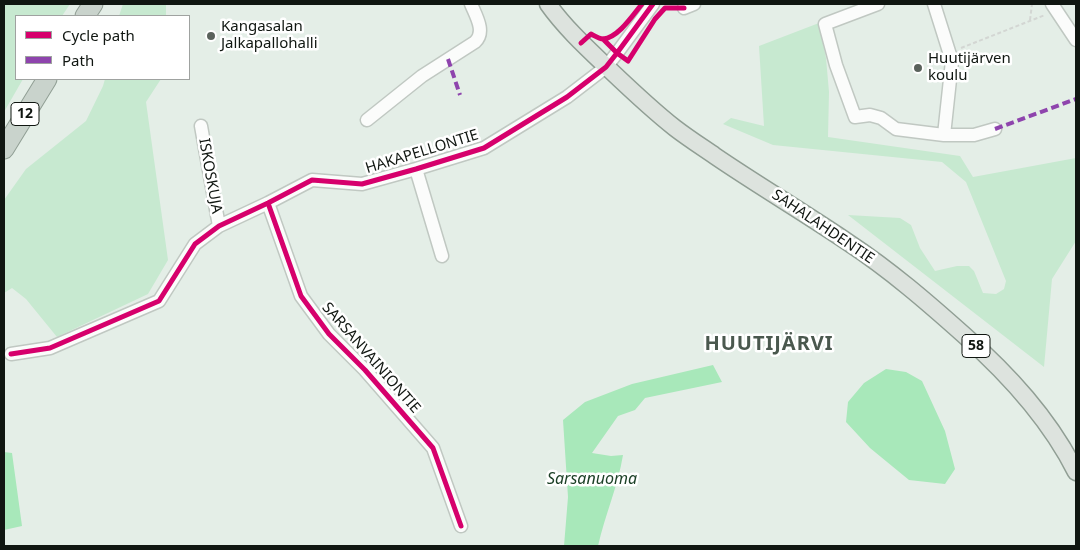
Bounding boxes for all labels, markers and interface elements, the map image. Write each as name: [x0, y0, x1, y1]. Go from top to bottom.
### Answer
legend: [15, 15, 190, 80]
place label: Kangasalan Jalkapallohalli: [221, 18, 318, 53]
text: Cycle path: [62, 25, 135, 45]
marker: Kangasalan Jalkapallohalli: [205, 30, 217, 42]
text: Path: [62, 50, 94, 70]
place label: Huutijärven koulu: [928, 50, 1011, 85]
marker: Huutijärven koulu: [912, 62, 924, 74]
road number: 12: [11, 102, 39, 126]
street label: HAKAPELLONTIE: [363, 126, 481, 178]
street label: ISKOSKUJA: [195, 137, 225, 215]
street label: SAHALAHDENTIE: [768, 186, 878, 268]
street label: SARSANVAINIONTIE: [318, 299, 424, 417]
district label: HUUTIJÄRVI: [703, 332, 835, 356]
road number: 58: [962, 334, 990, 358]
water label: Sarsanuoma: [547, 469, 637, 489]

